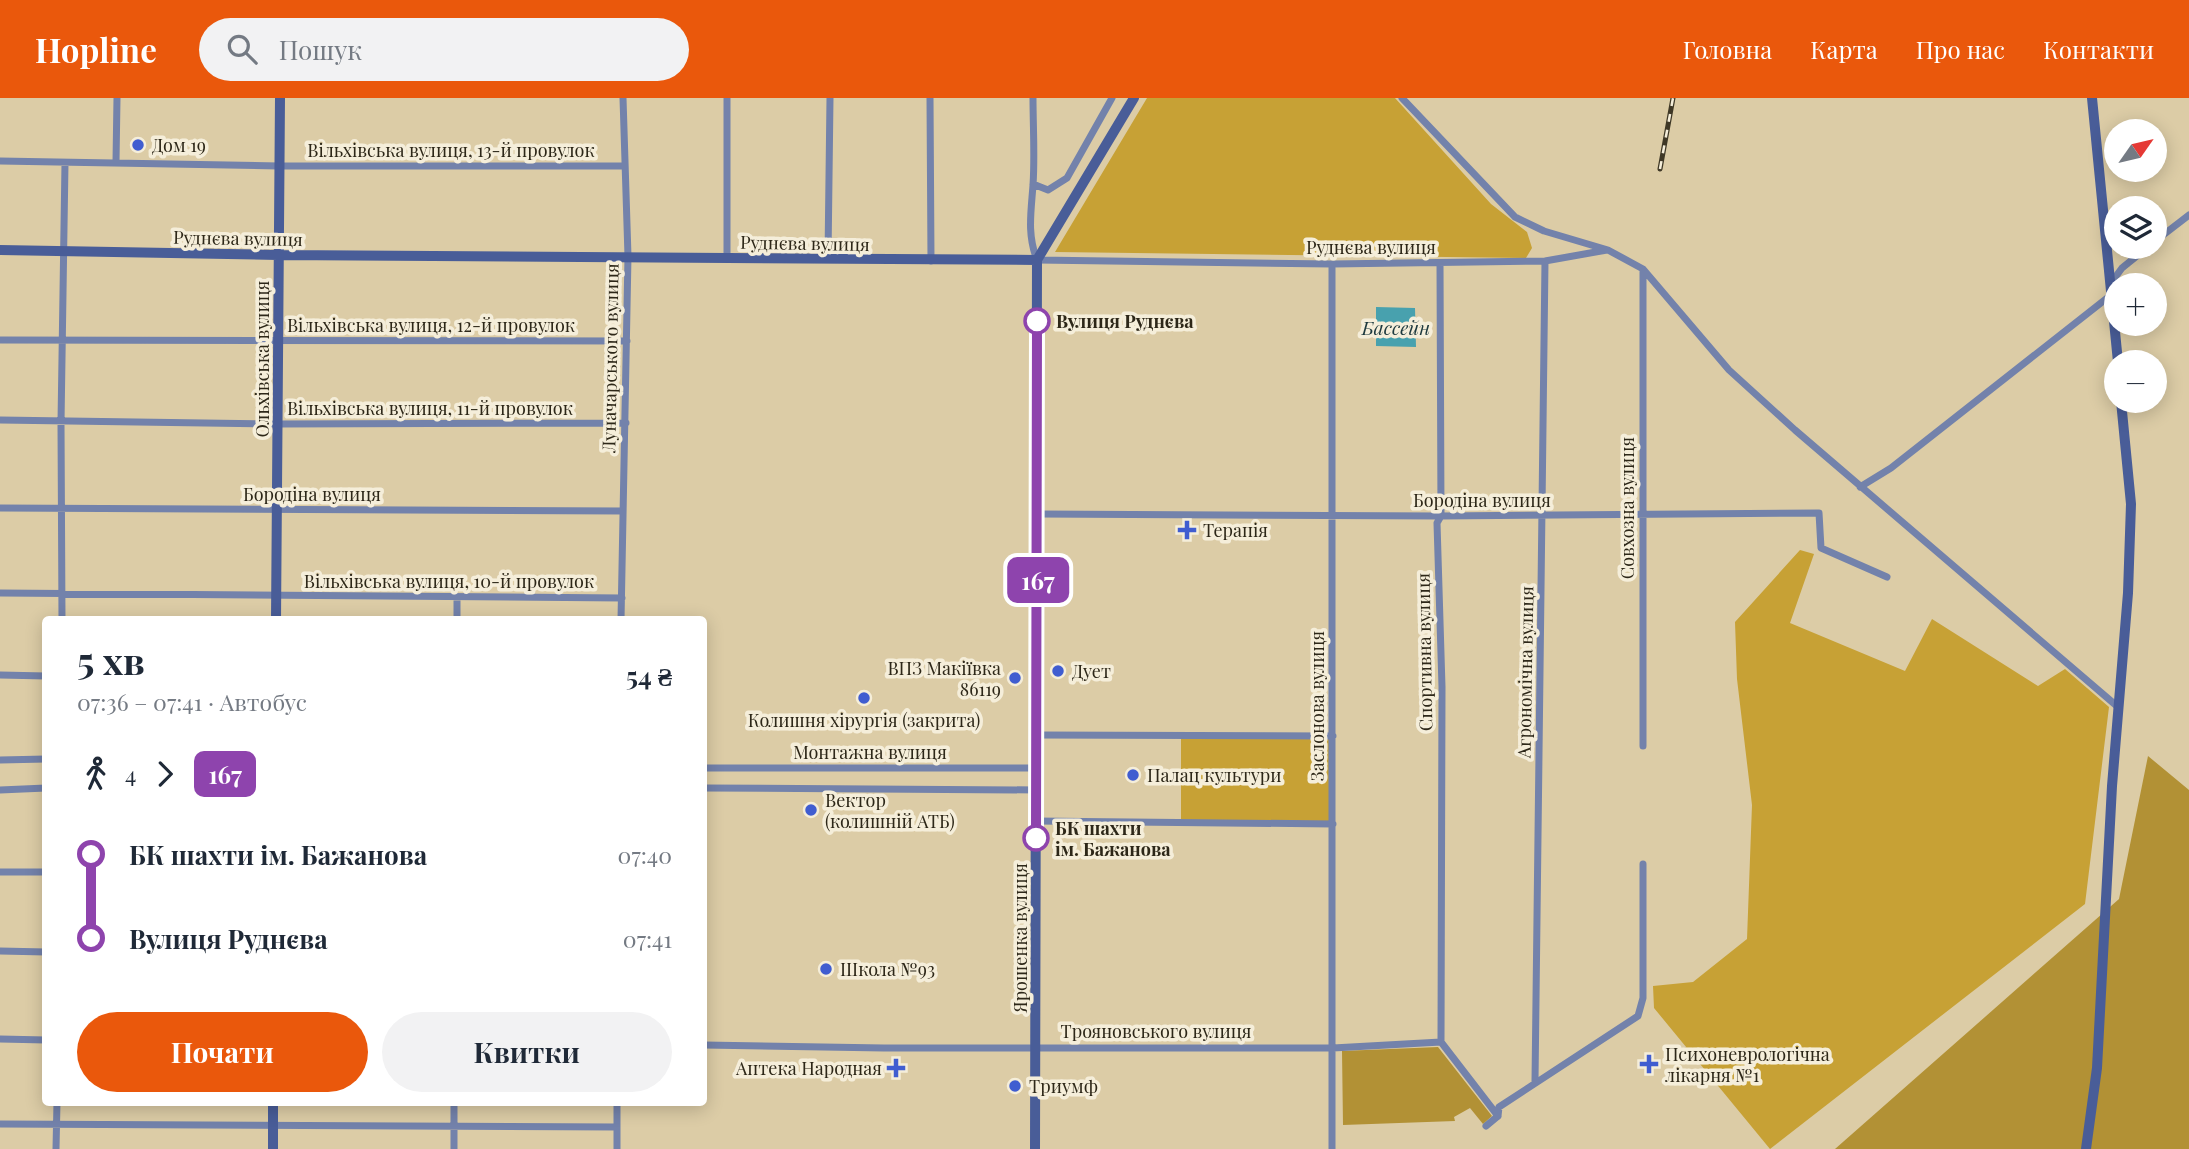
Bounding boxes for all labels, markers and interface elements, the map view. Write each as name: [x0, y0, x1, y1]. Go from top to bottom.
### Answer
search box: [199, 18, 689, 81]
text: Hopline: [35, 27, 157, 71]
icon: search: [223, 30, 261, 68]
text: Пошук: [279, 32, 362, 67]
text: Головна: [1683, 33, 1772, 65]
text: Карта: [1810, 33, 1878, 65]
text: Про нас: [1916, 33, 2005, 65]
text: Контакти: [2043, 33, 2154, 65]
north arrow: [2104, 119, 2166, 182]
map controls: [2104, 119, 2167, 413]
place label: Дом 19: [152, 133, 206, 157]
marker: Дом 19: [130, 137, 146, 153]
street label: Вільхівська вулиця, 13-й провулок: [307, 138, 595, 162]
button: layers: [2104, 196, 2167, 259]
street label: Руднєва вулиця: [173, 225, 303, 251]
street label: Руднєва вулиця: [740, 230, 870, 256]
street label: Руднєва вулиця: [1306, 235, 1436, 259]
street label: Луначарського вулиця: [596, 263, 624, 454]
button: +: [2104, 273, 2167, 336]
street label: Ольхівська вулиця: [250, 280, 274, 437]
marker: Вулиця Руднєва: [1024, 308, 1050, 334]
place label: Вулиця Руднєва: [1056, 309, 1194, 333]
street label: Вільхівська вулиця, 12-й провулок: [287, 313, 575, 337]
water label: Бассейн: [1361, 314, 1430, 340]
button: −: [2104, 350, 2167, 413]
street label: Вільхівська вулиця, 11-й провулок: [287, 396, 573, 420]
street label: Совхозна вулиця: [1615, 437, 1639, 579]
street label: Бородіна вулиця: [243, 482, 381, 506]
street label: Бородіна вулиця: [1413, 488, 1551, 512]
place label: Терапія: [1203, 518, 1268, 542]
marker: Терапія: [1177, 520, 1197, 540]
line badge: 167: [998, 557, 1078, 603]
text: 167: [1021, 564, 1055, 596]
street label: Вільхівська вулиця, 10-й провулок: [304, 569, 594, 593]
street label: Спортивна вулиця: [1411, 572, 1437, 731]
street label: Агрономічна вулиця: [1511, 585, 1539, 759]
street label: Заслонова вулиця: [1305, 631, 1329, 781]
text: 5 хв: [77, 634, 145, 685]
place label: ВПЗ Макіївка 86119: [887, 656, 1001, 701]
text: 54 ₴: [626, 658, 672, 693]
place label: Дует: [1072, 659, 1111, 683]
marker: Дует: [1050, 663, 1066, 679]
marker: ВПЗ Макіївка 86119: [1007, 670, 1023, 686]
text: 07:36 – 07:41 · Автобус: [77, 686, 307, 717]
marker: Колишня хірургія (закрита): [856, 690, 872, 706]
place label: Колишня хірургія (закрита): [748, 708, 980, 732]
street label: Монтажна вулиця: [793, 740, 947, 764]
icon: walk: [77, 755, 115, 793]
icon: forward: [146, 755, 184, 793]
text: 4: [125, 758, 136, 789]
text: 167: [208, 758, 242, 790]
place label: Палац культури: [1147, 763, 1281, 787]
marker: Палац культури: [1125, 767, 1141, 783]
place label: Вектор (колишній АТБ): [825, 788, 955, 833]
marker: Вектор (колишній АТБ): [803, 802, 819, 818]
place label: БК шахти ім. Бажанова: [1055, 816, 1171, 861]
marker: БК шахти ім. Бажанова: [1023, 825, 1049, 851]
text: БК шахти ім. Бажанова: [129, 837, 427, 872]
text: 07:40: [618, 839, 672, 870]
street label: Ярошенка вулиця: [1008, 863, 1032, 1014]
text: Вулиця Руднєва: [129, 921, 328, 956]
text: 07:41: [623, 923, 672, 954]
place label: Школа №93: [840, 957, 935, 981]
marker: Школа №93: [818, 961, 834, 977]
button: Почати: [77, 1012, 368, 1092]
button: Квитки: [382, 1012, 672, 1092]
street label: Трояновського вулиця: [1061, 1019, 1252, 1043]
place label: Психоневрологічна лікарня №1: [1665, 1042, 1830, 1087]
marker: Психоневрологічна лікарня №1: [1639, 1054, 1659, 1074]
place label: Аптека Народная: [735, 1056, 882, 1080]
marker: Аптека Народная: [888, 1060, 904, 1076]
place label: Триумф: [1029, 1074, 1098, 1098]
marker: Триумф: [1007, 1078, 1023, 1094]

